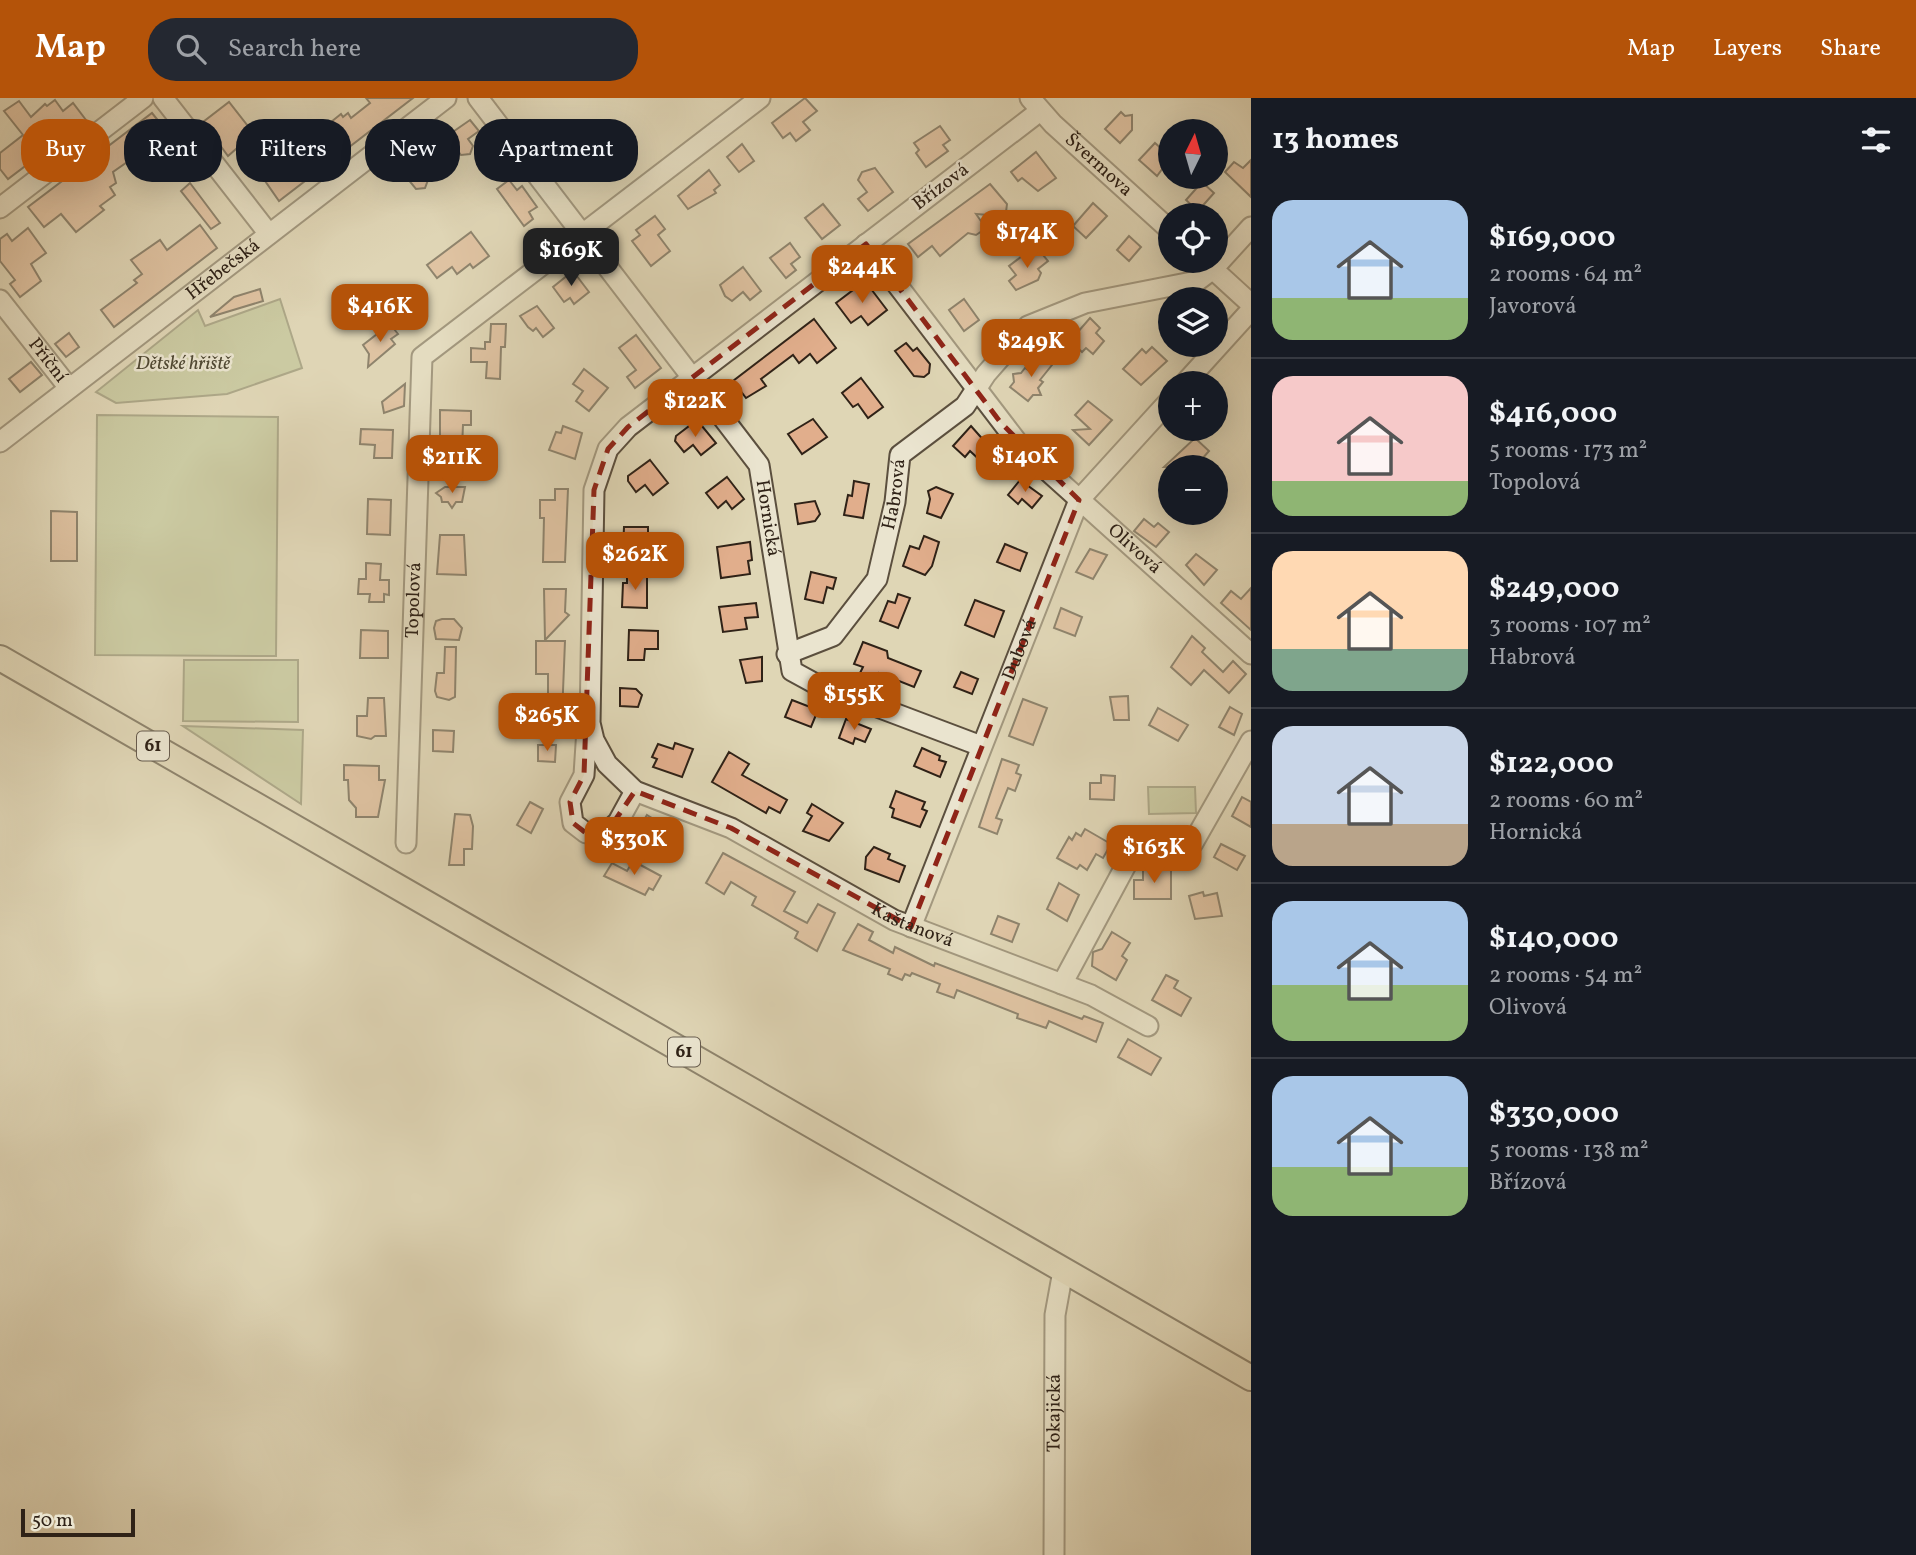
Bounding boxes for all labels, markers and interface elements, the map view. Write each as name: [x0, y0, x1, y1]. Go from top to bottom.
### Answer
search box: [148, 18, 638, 81]
text: Map: [35, 26, 106, 72]
icon: search: [172, 30, 210, 68]
text: Search here: [228, 31, 361, 67]
text: Map: [1627, 32, 1675, 66]
text: Layers: [1713, 32, 1782, 66]
text: Share: [1820, 32, 1881, 66]
chip: Buy: [21, 119, 110, 182]
chip: Rent: [124, 119, 222, 182]
chip: Filters: [236, 119, 351, 182]
chip: New: [365, 119, 460, 182]
chip: Apartment: [474, 119, 638, 182]
north arrow: [1158, 119, 1228, 189]
map controls: [1158, 119, 1228, 525]
text: 13 homes: [1272, 119, 1399, 161]
icon: filters: [1857, 121, 1895, 159]
street label: Švermova: [1059, 127, 1138, 203]
street label: Břízová: [907, 157, 975, 217]
button: locate: [1158, 203, 1228, 273]
pin: $174K: [978, 211, 1076, 270]
text: $174K: [996, 217, 1058, 249]
text: $169,000: [1489, 217, 1616, 259]
pin: $169K: [522, 228, 620, 288]
icon: home: [1328, 228, 1412, 312]
street label: Hřebečská: [181, 233, 266, 307]
text: $169K: [539, 235, 603, 267]
pin: $244K: [813, 246, 911, 305]
text: $244K: [828, 252, 897, 284]
text: 2 rooms · 64 m²: [1489, 259, 1642, 291]
pin: $416K: [331, 285, 429, 344]
button: layers: [1158, 287, 1228, 357]
text: $416K: [347, 291, 413, 323]
text: Javorová: [1489, 291, 1577, 323]
pin: $249K: [982, 320, 1080, 379]
text: $249K: [997, 326, 1065, 358]
street label: Příční: [22, 333, 73, 389]
park label: Dětské hřiště: [136, 351, 232, 377]
button: +: [1158, 371, 1228, 441]
pin: $122K: [646, 380, 744, 439]
text: $122K: [664, 386, 726, 418]
text: $416,000: [1489, 393, 1617, 435]
icon: home: [1328, 404, 1412, 488]
pin: $140K: [976, 434, 1074, 494]
text: 5 rooms · 173 m²: [1489, 435, 1647, 467]
pin: $211K: [403, 436, 501, 495]
text: $140K: [992, 441, 1058, 473]
text: $211K: [422, 442, 482, 474]
button: −: [1158, 455, 1228, 525]
street label: Habrová: [876, 458, 913, 532]
text: Topolová: [1489, 467, 1581, 499]
street label: Hornická: [749, 478, 786, 558]
street label: Olivová: [1102, 518, 1167, 580]
pin: $262K: [586, 532, 684, 592]
text: $262K: [602, 539, 668, 571]
street label: Topolová: [400, 562, 428, 638]
text: $249,000: [1489, 568, 1620, 610]
icon: home: [1328, 579, 1412, 663]
text: 3 rooms · 107 m²: [1489, 610, 1651, 642]
street label: Dubová: [996, 615, 1044, 684]
text: Habrová: [1489, 642, 1576, 674]
pin: $155K: [805, 672, 903, 732]
text: $155K: [824, 679, 884, 711]
pin: $265K: [498, 694, 596, 753]
text: $265K: [514, 700, 580, 732]
road number: 61: [137, 732, 169, 760]
text: $122,000: [1489, 743, 1614, 785]
icon: home: [1328, 754, 1412, 838]
text: 2 rooms · 60 m²: [1489, 785, 1643, 817]
text: Hornická: [1489, 817, 1583, 849]
pin: $330K: [585, 818, 683, 877]
text: $330K: [601, 824, 667, 856]
pin: $163K: [1105, 826, 1203, 885]
text: $163K: [1123, 832, 1185, 864]
street label: Kaštanová: [866, 897, 957, 954]
text: $140,000: [1489, 918, 1619, 960]
icon: home: [1328, 929, 1412, 1013]
text: 2 rooms · 54 m²: [1489, 960, 1642, 992]
text: Olivová: [1489, 992, 1567, 1024]
road number: 61: [668, 1037, 700, 1066]
text: $330,000: [1489, 1093, 1619, 1135]
icon: home: [1328, 1104, 1412, 1188]
text: 5 rooms · 138 m²: [1489, 1135, 1649, 1167]
text: Břízová: [1489, 1167, 1567, 1199]
street label: Tokajická: [1041, 1374, 1068, 1452]
scale bar: [21, 1506, 135, 1538]
text: 50 m: [32, 1508, 73, 1534]

